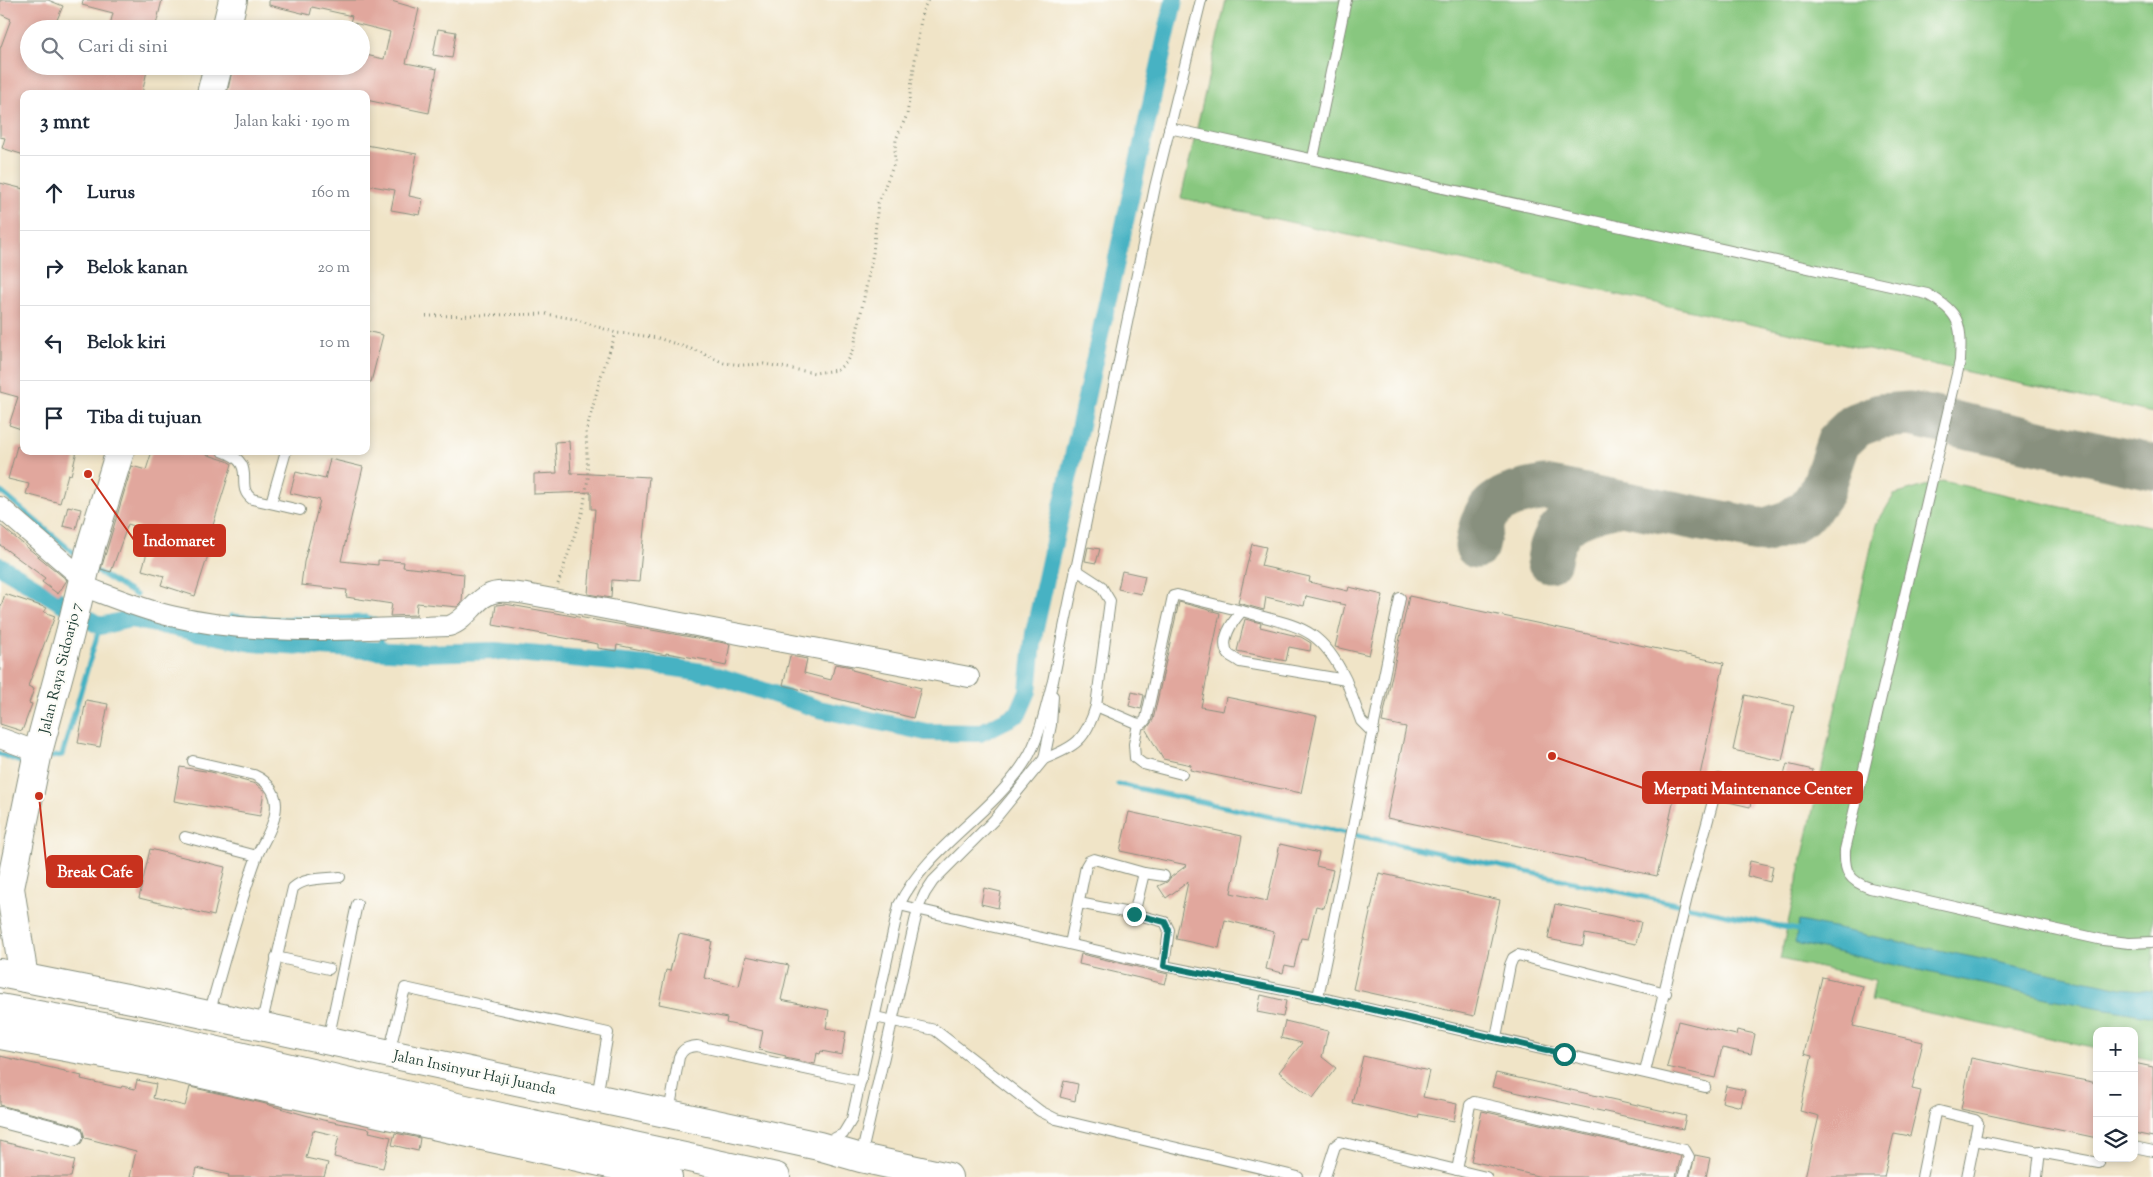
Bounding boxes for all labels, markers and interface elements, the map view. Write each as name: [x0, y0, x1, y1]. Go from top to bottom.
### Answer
search box: [20, 20, 370, 75]
icon: search: [38, 34, 66, 62]
text: Cari di sini: [78, 34, 168, 61]
text: 3 mnt: [40, 108, 90, 138]
text: Jalan kaki · 190 m: [235, 111, 350, 134]
icon: ahead: [40, 179, 68, 207]
text: Lurus: [87, 180, 135, 207]
text: 160 m: [312, 182, 350, 205]
icon: right: [40, 254, 68, 282]
text: Belok kanan: [87, 255, 188, 282]
text: 20 m: [317, 257, 350, 280]
icon: left: [40, 329, 68, 357]
text: Belok kiri: [87, 330, 166, 357]
text: 10 m: [320, 332, 350, 355]
icon: arrive: [40, 404, 68, 432]
text: Tiba di tujuan: [87, 405, 202, 432]
callout: Indomaret: [134, 525, 225, 556]
text: Indomaret: [143, 531, 215, 554]
street label: Jalan Raya Sidoarjo 7: [35, 600, 88, 737]
callout: Merpati Maintenance Center: [1643, 772, 1862, 803]
text: Merpati Maintenance Center: [1654, 779, 1853, 802]
callout: Break Cafe: [47, 856, 142, 887]
text: Break Cafe: [57, 862, 133, 885]
route end: [1123, 903, 1146, 926]
map controls: [2093, 1027, 2138, 1162]
button: +: [2093, 1027, 2138, 1072]
route start: [1553, 1043, 1576, 1066]
street label: Jalan Insinyur Haji Juanda: [390, 1046, 558, 1101]
button: −: [2093, 1072, 2138, 1117]
button: layers: [2093, 1117, 2138, 1162]

